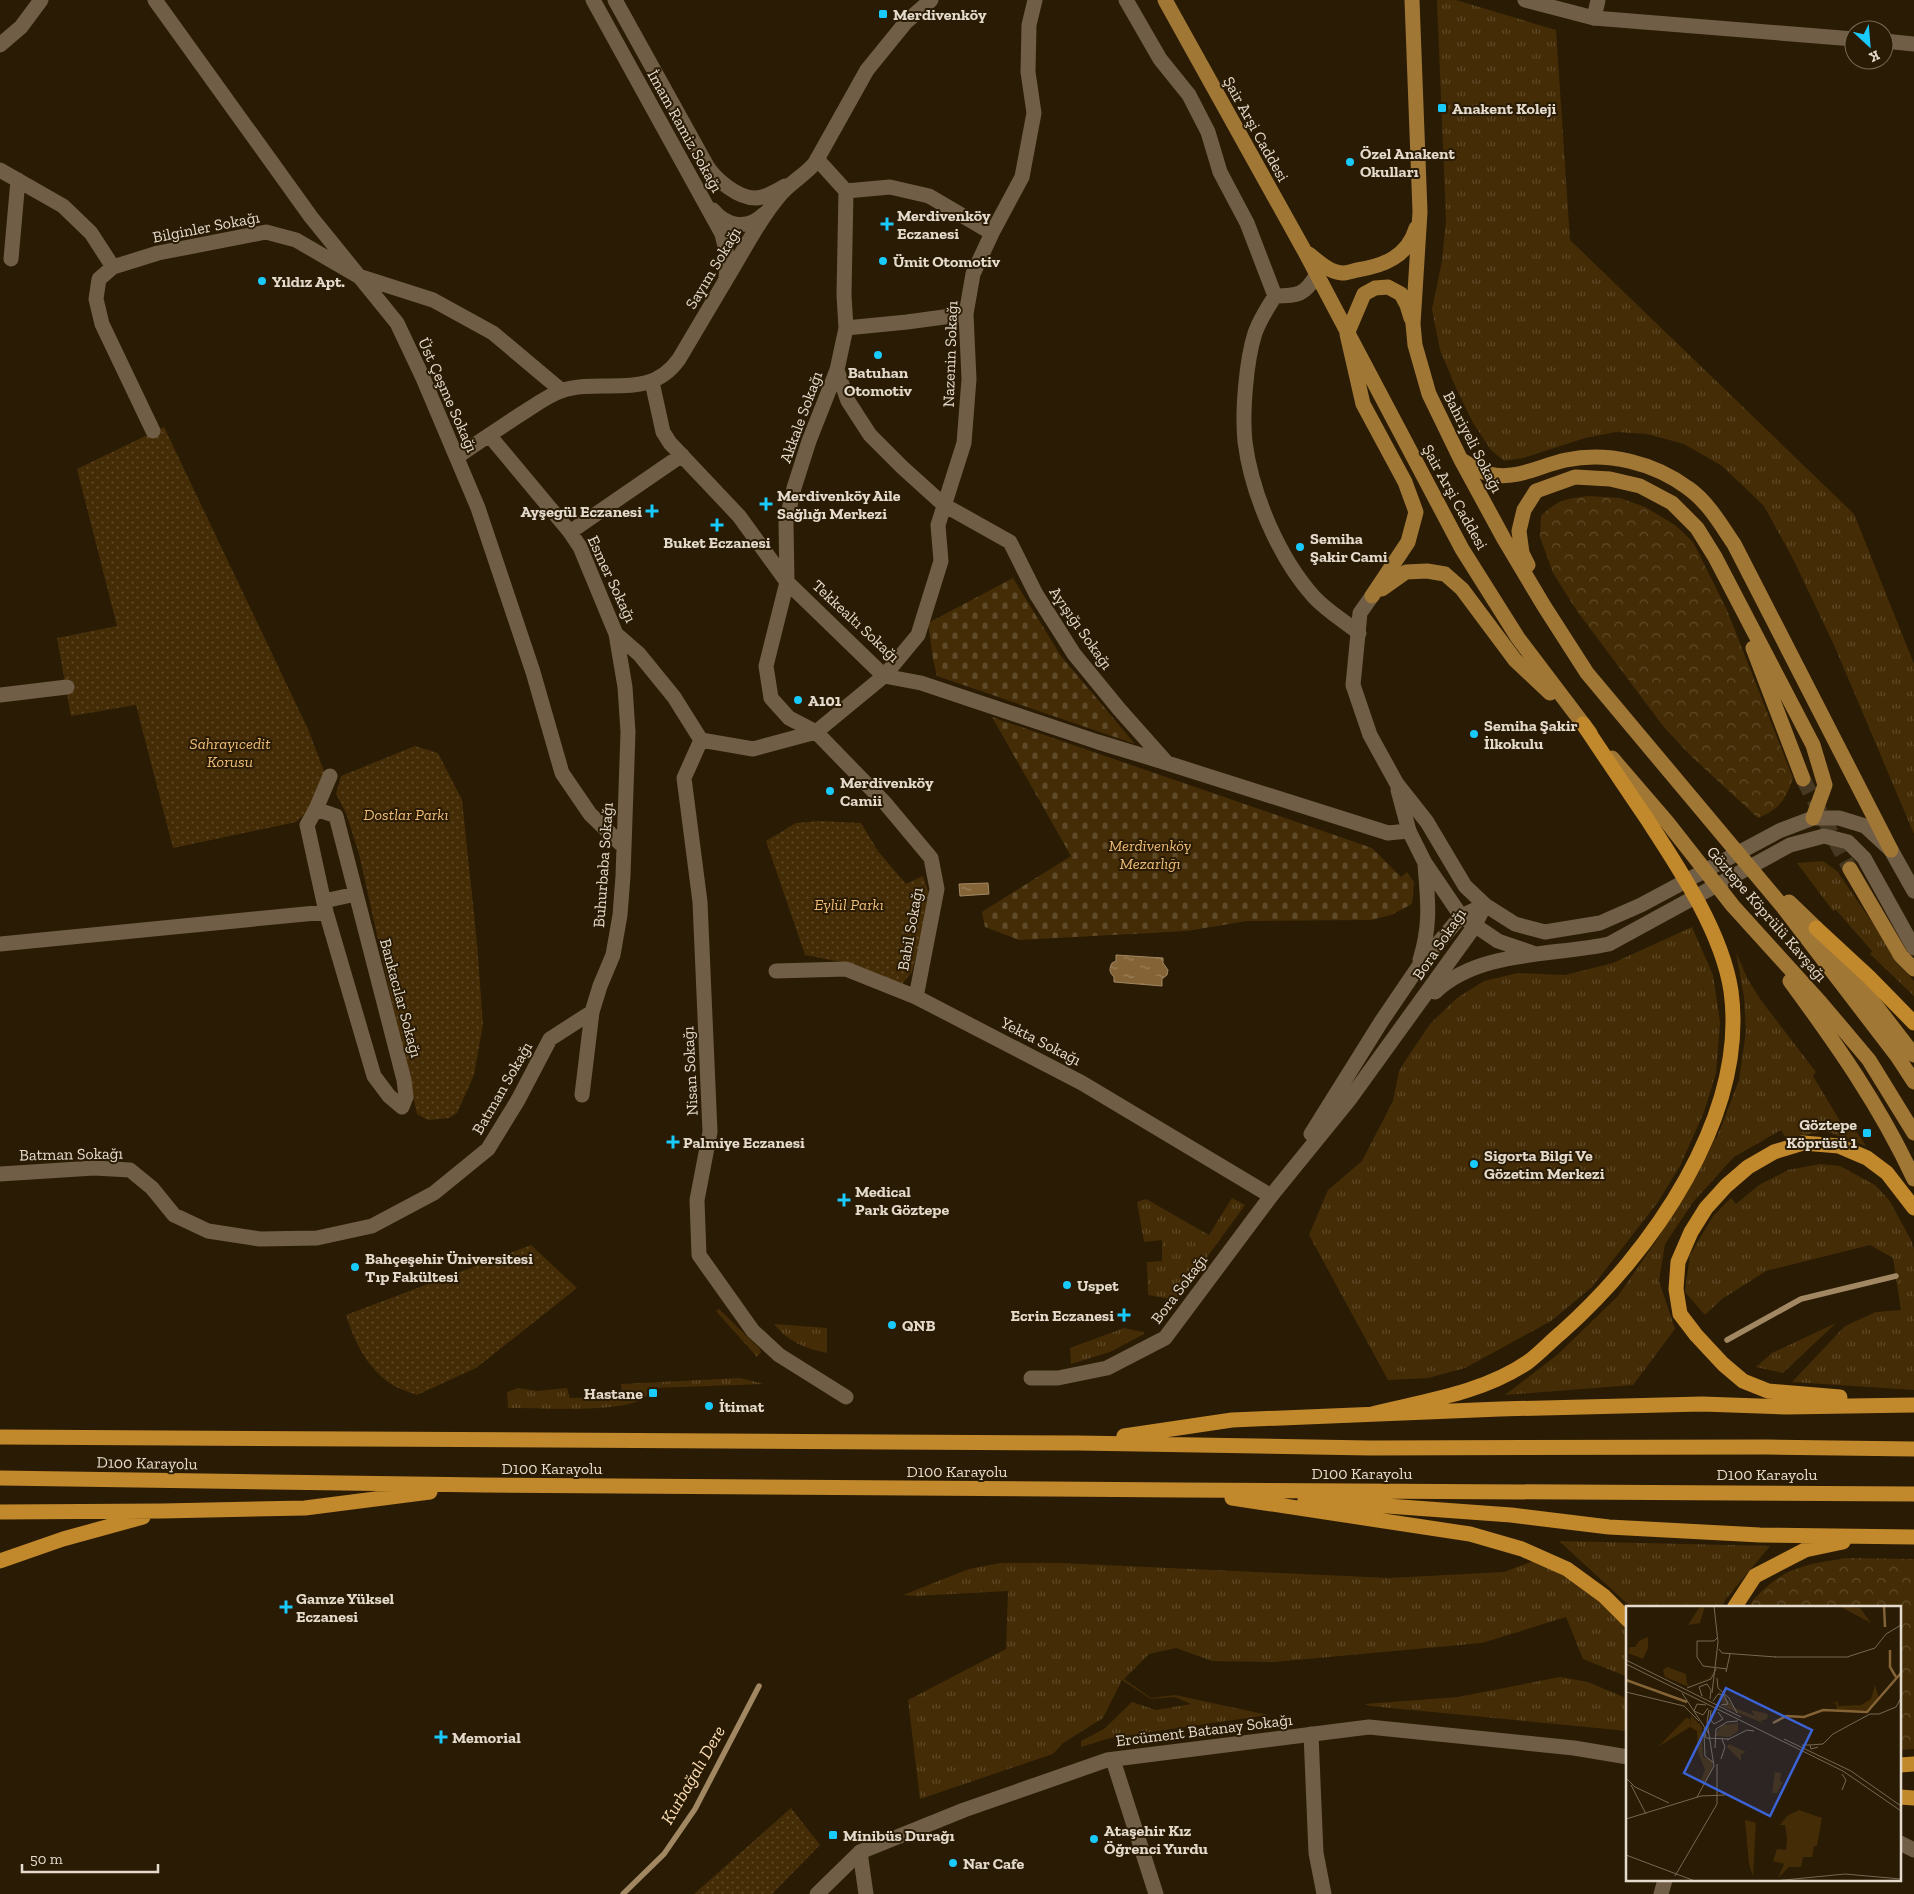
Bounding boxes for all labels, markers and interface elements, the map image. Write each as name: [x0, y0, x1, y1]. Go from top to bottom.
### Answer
place label: Merdivenköy: [893, 5, 987, 24]
marker: Merdivenköy: [877, 8, 889, 20]
north arrow: [1844, 20, 1894, 70]
text: K: [1866, 47, 1882, 66]
street label: İmam Ramiz Sokağı: [643, 66, 727, 196]
street label: Şair Arşi Caddesi: [1219, 73, 1293, 185]
place label: Anakent Koleji: [1452, 99, 1556, 118]
marker: Anakent Koleji: [1436, 102, 1448, 114]
place label: Özel Anakent Okulları: [1360, 144, 1455, 181]
marker: Özel Anakent Okulları: [1344, 156, 1356, 168]
place label: Merdivenköy Eczanesi: [897, 206, 991, 243]
street label: Bilginler Sokağı: [151, 207, 262, 247]
marker: Merdivenköy Eczanesi: [881, 218, 893, 230]
street label: Sayım Sokağı: [681, 223, 745, 312]
place label: Ümit Otomotiv: [893, 252, 1001, 271]
marker: Ümit Otomotiv: [877, 255, 889, 267]
place label: Yıldız Apt.: [272, 272, 345, 291]
marker: Yıldız Apt.: [256, 275, 268, 287]
street label: Nazenin Sokağı: [939, 300, 961, 408]
street label: Üst Çeşme Sokağı: [414, 335, 482, 456]
marker: Batuhan Otomotiv: [872, 349, 884, 361]
place label: Batuhan Otomotiv: [844, 363, 913, 400]
street label: Akkale Sokağı: [776, 368, 827, 465]
street label: Bahriyeli Sokağı: [1439, 388, 1507, 496]
street label: Şair Arşi Caddesi: [1418, 441, 1492, 553]
place label: Merdivenköy Aile Sağlığı Merkezi: [777, 486, 901, 523]
marker: Merdivenköy Aile Sağlığı Merkezi: [759, 497, 773, 511]
place label: Ayşegül Eczanesi: [520, 502, 642, 521]
marker: Ayşegül Eczanesi: [646, 505, 658, 517]
marker: Buket Eczanesi: [711, 519, 723, 531]
place label: Semiha Şakir Cami: [1310, 529, 1388, 566]
street label: Esmer Sokağı: [584, 532, 641, 626]
place label: Buket Eczanesi: [663, 533, 771, 552]
marker: Semiha Şakir Cami: [1294, 541, 1306, 553]
street label: Tekkealtı Sokağı: [808, 576, 904, 667]
street label: Ayışığı Sokağı: [1045, 583, 1117, 673]
place label: A101: [808, 691, 842, 710]
marker: A101: [792, 694, 804, 706]
place label: Semiha Şakir İlkokulu: [1484, 716, 1578, 753]
marker: Semiha Şakir İlkokulu: [1468, 728, 1480, 740]
park label: Sahrayıcedit Korusu: [189, 734, 271, 771]
place label: Merdivenköy Camii: [840, 773, 934, 810]
marker: Merdivenköy Camii: [824, 785, 836, 797]
street label: Buhurbaba Sokağı: [589, 801, 617, 928]
park label: Dostlar Parkı: [363, 805, 449, 824]
park label: Merdivenköy Mezarlığı: [1109, 836, 1192, 873]
street label: Göztepe Köprülü Kavşağı: [1703, 842, 1831, 986]
street label: Babil Sokağı: [893, 885, 927, 972]
park label: Eylül Parkı: [814, 895, 884, 914]
street label: Bora Sokağı: [1408, 904, 1470, 983]
street label: Bankacılar Sokağı: [376, 936, 426, 1060]
street label: Yekta Sokağı: [997, 1012, 1085, 1070]
street label: Nisan Sokağı: [678, 1025, 702, 1116]
street label: Batman Sokağı: [468, 1038, 536, 1138]
place label: Göztepe Köprüsü 1: [1786, 1115, 1858, 1152]
marker: Göztepe Köprüsü 1: [1861, 1127, 1873, 1139]
place label: Palmiye Eczanesi: [683, 1133, 805, 1152]
marker: Palmiye Eczanesi: [667, 1136, 679, 1148]
street label: Batman Sokağı: [19, 1144, 124, 1164]
place label: Sigorta Bilgi Ve Gözetim Merkezi: [1484, 1146, 1605, 1183]
marker: Sigorta Bilgi Ve Gözetim Merkezi: [1468, 1158, 1480, 1170]
place label: Medical Park Göztepe: [855, 1182, 949, 1219]
marker: Medical Park Göztepe: [837, 1193, 851, 1207]
place label: Bahçeşehir Üniversitesi Tıp Fakültesi: [365, 1249, 533, 1286]
street label: Bora Sokağı: [1147, 1250, 1212, 1327]
marker: Bahçeşehir Üniversitesi Tıp Fakültesi: [349, 1261, 361, 1273]
place label: Uspet: [1077, 1276, 1119, 1295]
marker: Uspet: [1061, 1279, 1073, 1291]
place label: Ecrin Eczanesi: [1011, 1306, 1114, 1325]
marker: Ecrin Eczanesi: [1118, 1309, 1130, 1321]
place label: QNB: [902, 1316, 935, 1335]
marker: QNB: [886, 1319, 898, 1331]
place label: Hastane: [584, 1384, 643, 1403]
marker: Hastane: [647, 1387, 659, 1399]
place label: İtimat: [719, 1397, 765, 1416]
marker: İtimat: [703, 1400, 715, 1412]
street label: D100 Karayolu: [96, 1453, 198, 1473]
street label: D100 Karayolu: [501, 1459, 603, 1478]
street label: D100 Karayolu: [906, 1462, 1008, 1481]
street label: D100 Karayolu: [1311, 1464, 1413, 1483]
street label: D100 Karayolu: [1716, 1465, 1818, 1484]
place label: Gamze Yüksel Eczanesi: [296, 1589, 395, 1626]
marker: Gamze Yüksel Eczanesi: [280, 1601, 292, 1613]
inset map: [1626, 1606, 1902, 1882]
street label: Ercüment Batanay Sokağı: [1115, 1710, 1294, 1750]
water label: Kurbağalı Dere: [656, 1722, 730, 1828]
place label: Memorial: [452, 1728, 521, 1747]
marker: Memorial: [434, 1730, 448, 1744]
place label: Ataşehir Kız Öğrenci Yurdu: [1104, 1821, 1209, 1858]
place label: Minibüs Durağı: [843, 1826, 955, 1845]
marker: Minibüs Durağı: [827, 1829, 839, 1841]
marker: Ataşehir Kız Öğrenci Yurdu: [1088, 1833, 1100, 1845]
scale bar: [22, 1842, 159, 1874]
text: 50 m: [30, 1850, 63, 1868]
place label: Nar Cafe: [963, 1854, 1024, 1873]
marker: Nar Cafe: [947, 1857, 959, 1869]

